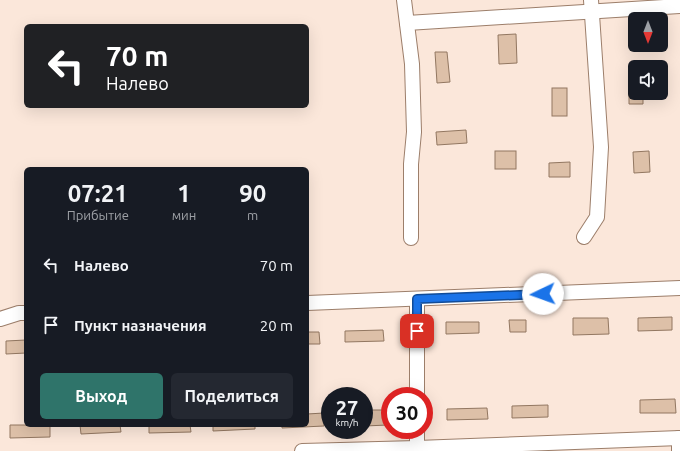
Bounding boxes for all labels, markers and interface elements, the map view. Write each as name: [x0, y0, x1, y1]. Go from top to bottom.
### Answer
north arrow: [628, 12, 668, 52]
map controls: [628, 12, 668, 100]
icon: left: [40, 40, 92, 92]
text: 70 m: [106, 40, 168, 71]
button: sound: [628, 60, 668, 100]
text: Налево: [106, 73, 169, 93]
text: 07:21: [68, 180, 128, 207]
text: 1: [177, 180, 191, 207]
text: 90: [239, 180, 266, 207]
text: Прибытие: [67, 208, 129, 222]
text: мин: [172, 208, 196, 222]
text: m: [247, 208, 258, 222]
icon: left: [40, 254, 62, 276]
text: Налево: [74, 257, 129, 274]
text: 70 m: [260, 257, 293, 274]
position arrow: [522, 273, 564, 315]
icon: arrive: [40, 314, 62, 336]
pin: [400, 314, 434, 348]
text: Пункт назначения: [74, 317, 207, 334]
text: 20 m: [260, 317, 293, 334]
icon: arrive: [406, 320, 428, 342]
button: Выход: [40, 373, 163, 419]
button: Поделиться: [171, 373, 293, 419]
speed limit sign: 30: [381, 387, 433, 439]
text: 27: [336, 396, 358, 419]
text: km/h: [335, 417, 359, 428]

